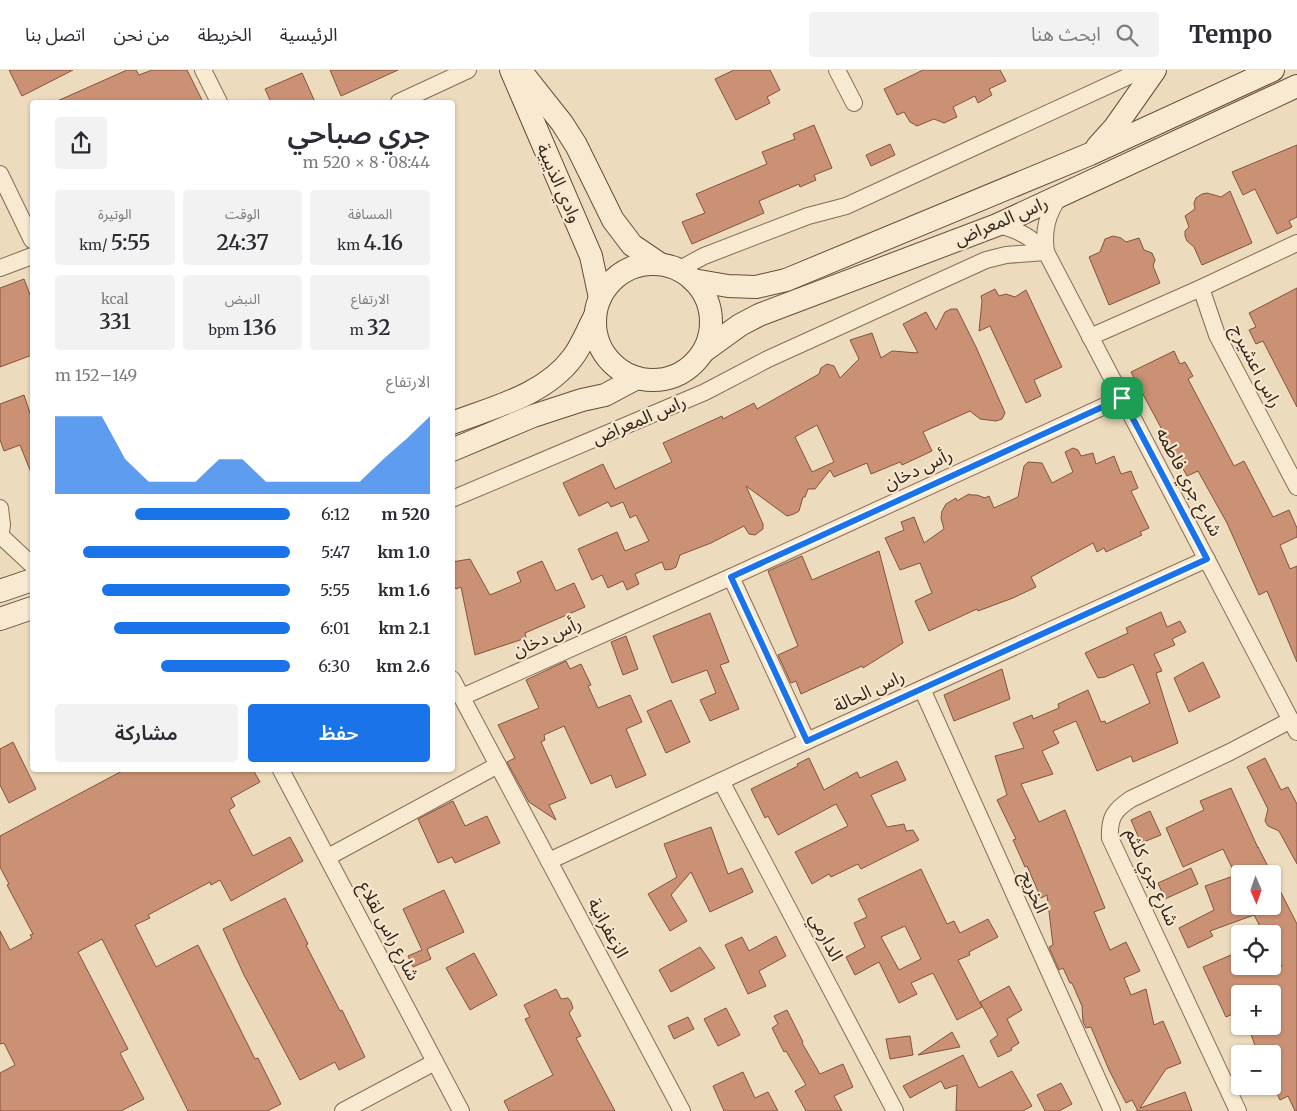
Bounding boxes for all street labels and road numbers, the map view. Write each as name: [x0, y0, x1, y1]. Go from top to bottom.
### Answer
street label: وادي الذيبية: [530, 140, 587, 227]
street label: راس المعراض: [950, 190, 1051, 251]
street label: راس اعشيرج: [1224, 320, 1287, 412]
street label: راس المعراض: [588, 389, 689, 450]
street label: شارع جري فاطمه: [1149, 424, 1228, 541]
street label: رأس دخان: [880, 443, 956, 494]
street label: رأس دخان: [509, 611, 585, 662]
street label: راس الحالة: [830, 664, 908, 717]
street label: شارع جري كلثم: [1118, 824, 1184, 931]
street label: الخريج: [1013, 867, 1054, 917]
street label: شارع راس لقلاع: [351, 877, 425, 986]
street label: الزعفرانية: [583, 894, 634, 962]
street label: الدارمي: [802, 909, 849, 966]

